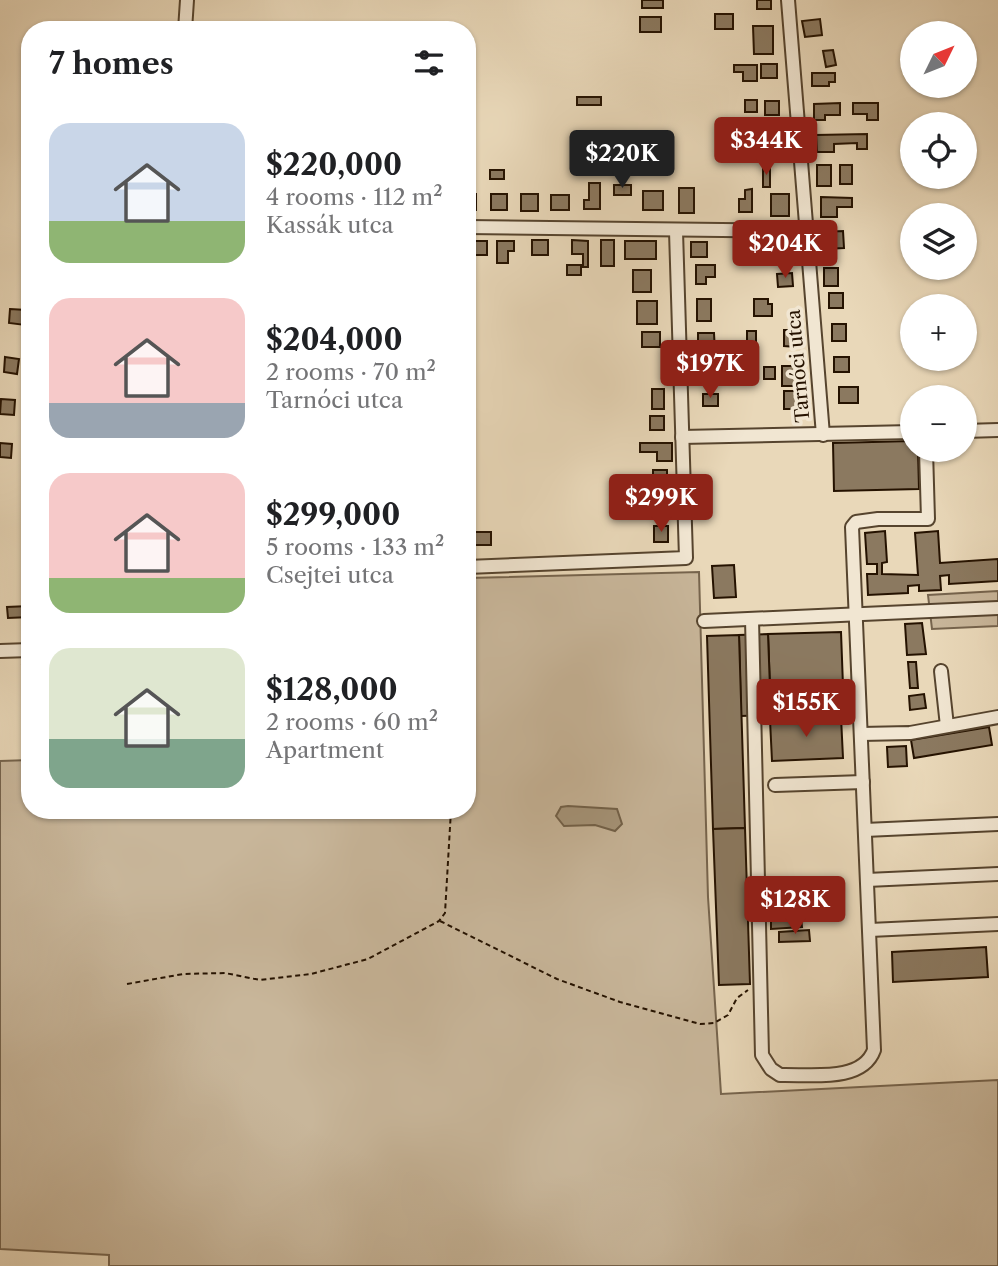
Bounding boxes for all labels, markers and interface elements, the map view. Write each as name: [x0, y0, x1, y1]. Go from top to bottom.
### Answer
north arrow: [900, 21, 976, 98]
map controls: [900, 21, 977, 462]
icon: filters: [410, 44, 448, 82]
text: 7 homes: [49, 45, 174, 82]
button: locate: [900, 112, 977, 189]
pin: $344K: [717, 118, 815, 177]
text: $344K: [730, 126, 802, 154]
pin: $220K: [573, 130, 671, 190]
text: $220K: [585, 139, 659, 167]
text: $220,000: [266, 146, 402, 183]
icon: home: [105, 151, 189, 235]
text: 4 rooms · 112 m²: [266, 183, 443, 211]
button: layers: [900, 203, 977, 280]
text: Kassák utca: [266, 211, 394, 239]
pin: $204K: [736, 220, 834, 280]
text: $204K: [748, 229, 822, 257]
button: +: [900, 294, 977, 371]
street label: Tarnóci utca: [782, 309, 814, 423]
text: $204,000: [266, 321, 403, 358]
icon: home: [105, 326, 189, 410]
pin: $197K: [661, 340, 759, 400]
text: $197K: [676, 349, 744, 377]
text: 2 rooms · 70 m²: [266, 358, 436, 386]
button: −: [900, 385, 977, 462]
text: Tarnóci utca: [266, 386, 403, 414]
pin: $299K: [612, 475, 710, 534]
text: $299K: [625, 483, 697, 511]
text: $299,000: [266, 496, 400, 533]
icon: home: [105, 501, 189, 585]
text: 5 rooms · 133 m²: [266, 533, 444, 561]
text: Csejtei utca: [266, 561, 394, 589]
text: $128,000: [266, 671, 398, 708]
icon: home: [105, 676, 189, 760]
pin: $155K: [757, 680, 855, 739]
text: $155K: [773, 688, 839, 716]
text: 2 rooms · 60 m²: [266, 708, 438, 736]
text: Apartment: [266, 736, 384, 764]
pin: $128K: [746, 876, 844, 936]
text: $128K: [760, 885, 830, 913]

